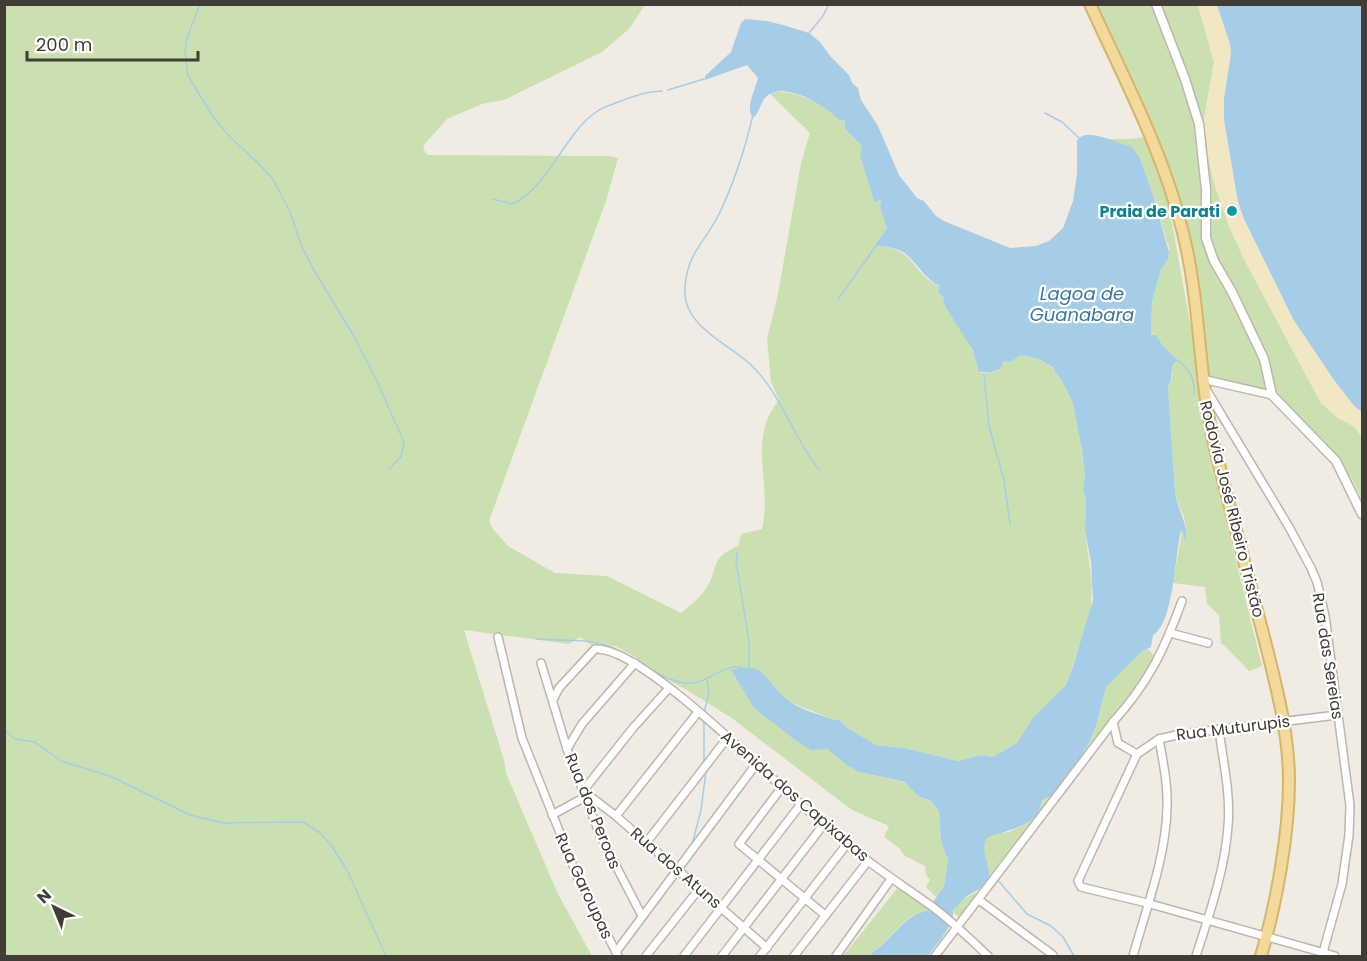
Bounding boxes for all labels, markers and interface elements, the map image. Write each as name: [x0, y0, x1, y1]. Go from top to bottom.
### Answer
scale bar: [27, 24, 198, 62]
text: 200 m: [36, 32, 92, 57]
place label: Praia de Parati: [1099, 200, 1220, 223]
marker: Praia de Parati: [1225, 204, 1239, 218]
water label: Lagoa de Guanabara: [1030, 281, 1134, 327]
street label: Rodovia José Ribeiro Tristão: [1194, 398, 1270, 620]
street label: Rua das Sereias: [1307, 591, 1349, 721]
street label: Rua Muturupis: [1175, 710, 1291, 746]
street label: Avenida dos Capixabas: [716, 725, 874, 867]
street label: Rua dos Peroas: [559, 750, 627, 872]
street label: Rua dos Atuns: [625, 822, 727, 914]
street label: Rua Garoupas: [549, 829, 619, 943]
north arrow: [24, 877, 84, 937]
text: N: [32, 884, 56, 909]

